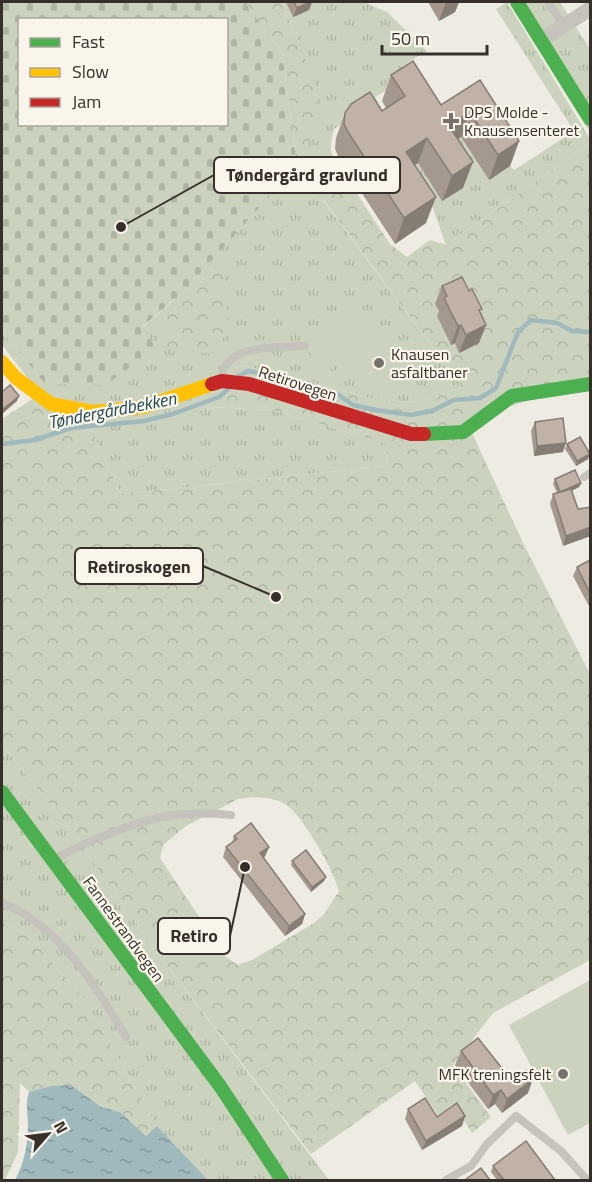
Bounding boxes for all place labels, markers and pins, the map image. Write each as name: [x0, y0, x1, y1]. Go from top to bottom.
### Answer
place label: DPS Molde - Knausensenteret: [464, 100, 579, 142]
marker: DPS Molde - Knausensenteret: [442, 112, 460, 130]
callout: Tøndergård gravlund: [214, 157, 400, 193]
place label: Knausen asfaltbaner: [391, 342, 468, 384]
marker: Knausen asfaltbaner: [372, 356, 386, 370]
callout: Retiroskogen: [75, 548, 203, 584]
callout: Retiro: [158, 918, 230, 954]
place label: MFK treningsfelt: [439, 1062, 551, 1086]
marker: MFK treningsfelt: [556, 1067, 570, 1081]

